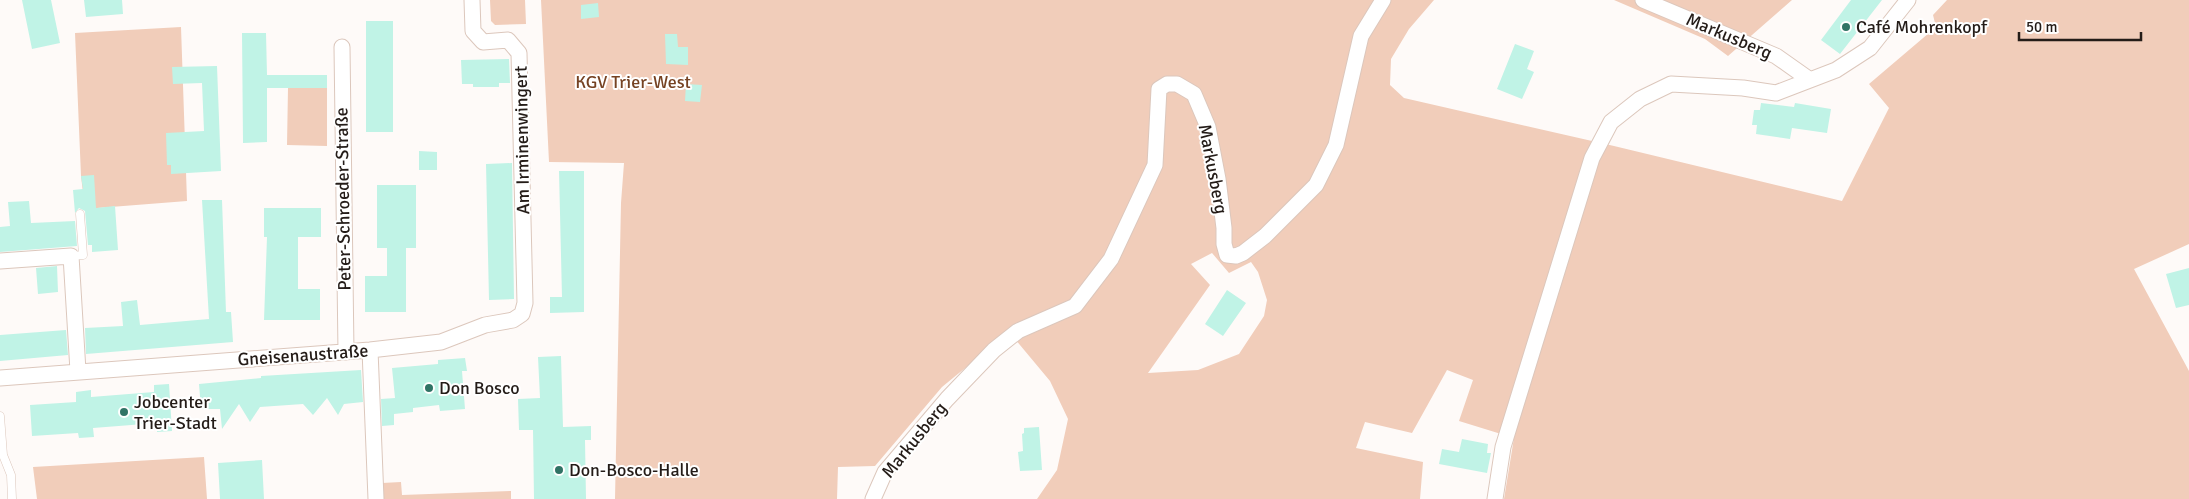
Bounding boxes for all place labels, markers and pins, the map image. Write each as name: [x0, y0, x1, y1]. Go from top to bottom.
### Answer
place label: Café Mohrenkopf: [1856, 16, 1988, 38]
marker: Café Mohrenkopf: [1840, 21, 1852, 33]
place label: Don Bosco: [439, 377, 520, 399]
marker: Don Bosco: [423, 382, 435, 394]
place label: Jobcenter Trier-Stadt: [134, 391, 217, 434]
marker: Jobcenter Trier-Stadt: [118, 406, 130, 418]
place label: Don-Bosco-Halle: [569, 459, 699, 481]
marker: Don-Bosco-Halle: [553, 464, 565, 476]

